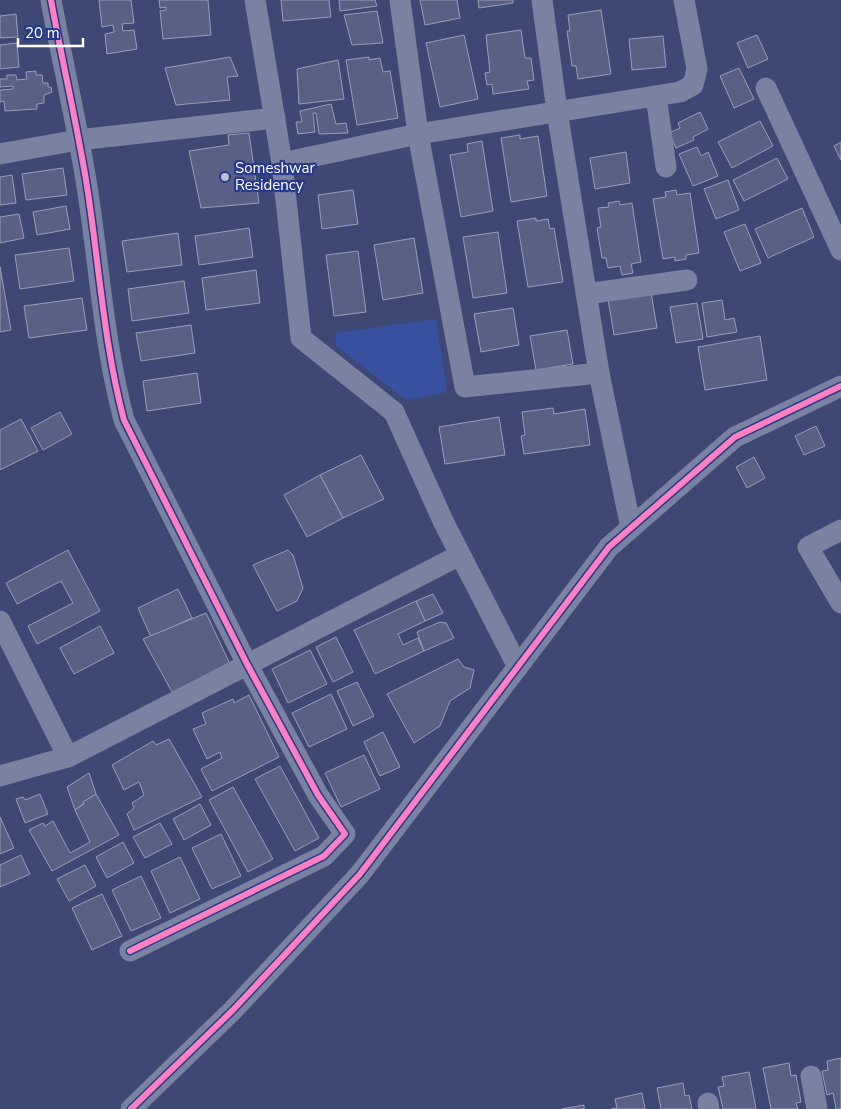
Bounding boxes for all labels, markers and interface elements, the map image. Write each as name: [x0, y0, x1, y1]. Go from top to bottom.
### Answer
scale bar: [18, 15, 82, 47]
text: 20 m: [25, 23, 60, 43]
place label: Someshwar Residency: [235, 158, 315, 195]
marker: Someshwar Residency: [219, 171, 231, 183]

